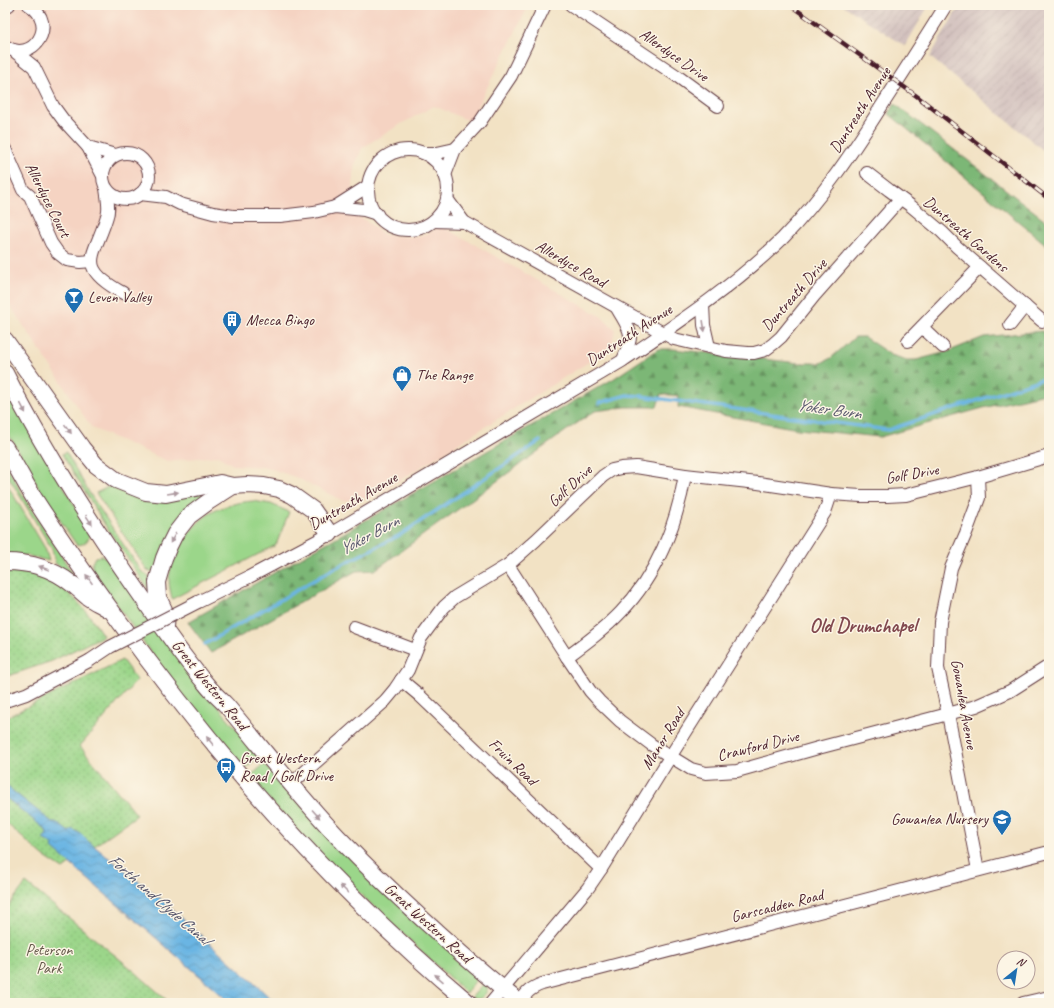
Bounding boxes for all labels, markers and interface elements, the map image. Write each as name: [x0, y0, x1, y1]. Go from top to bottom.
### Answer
street label: Allerdyce Drive: [636, 24, 714, 87]
street label: Duntreath Avenue: [825, 62, 896, 157]
street label: Allerdyce Court: [21, 159, 76, 242]
street label: Duntreath Gardens: [919, 192, 1014, 277]
street label: Allerdyce Road: [532, 236, 612, 294]
street label: Duntreath Drive: [757, 253, 832, 336]
bar icon: Leven Valley: [63, 286, 85, 314]
place label: Leven Valley: [88, 287, 153, 307]
street label: Duntreath Avenue: [582, 299, 677, 370]
building icon: Mecca Bingo: [221, 309, 243, 337]
place label: Mecca Bingo: [246, 310, 315, 330]
one-way arrow: [701, 320, 707, 332]
shop icon: The Range: [391, 364, 413, 392]
place label: The Range: [416, 365, 474, 385]
water label: Yoker Burn: [796, 394, 864, 424]
one-way arrow: [20, 402, 27, 414]
one-way arrow: [64, 424, 72, 434]
street label: Golf Drive: [544, 459, 598, 511]
street label: Golf Drive: [884, 459, 942, 488]
street label: Duntreath Avenue: [305, 467, 402, 534]
one-way arrow: [167, 489, 179, 495]
water label: Yoker Burn: [336, 510, 403, 559]
one-way arrow: [85, 515, 93, 525]
one-way arrow: [169, 532, 176, 544]
one-way arrow: [38, 565, 50, 571]
one-way arrow: [85, 573, 93, 584]
district label: Old Drumchapel: [809, 613, 920, 638]
street label: Great Western Road: [167, 636, 254, 736]
street label: Gowanlea Avenue: [946, 658, 982, 752]
street label: Manor Road: [637, 703, 691, 773]
street label: Crawford Drive: [715, 726, 803, 766]
street label: Fruin Road: [485, 734, 543, 792]
one-way arrow: [206, 735, 215, 746]
place label: Great Western Road / Golf Drive: [240, 748, 335, 786]
bus stop icon: Great Western Road / Golf Drive: [215, 756, 237, 784]
school or university icon: Gowanlea Nursery: [991, 808, 1013, 836]
one-way arrow: [312, 809, 321, 819]
place label: Gowanlea Nursery: [891, 809, 990, 829]
water label: Forth and Clyde Canal: [104, 849, 219, 953]
street label: Great Western Road: [380, 879, 478, 969]
one-way arrow: [339, 884, 349, 894]
street label: Garscadden Road: [729, 884, 828, 927]
park label: Peterson Park: [26, 940, 73, 978]
north arrow: [996, 950, 1036, 990]
text: N: [1015, 954, 1029, 970]
one-way arrow: [434, 973, 444, 982]

